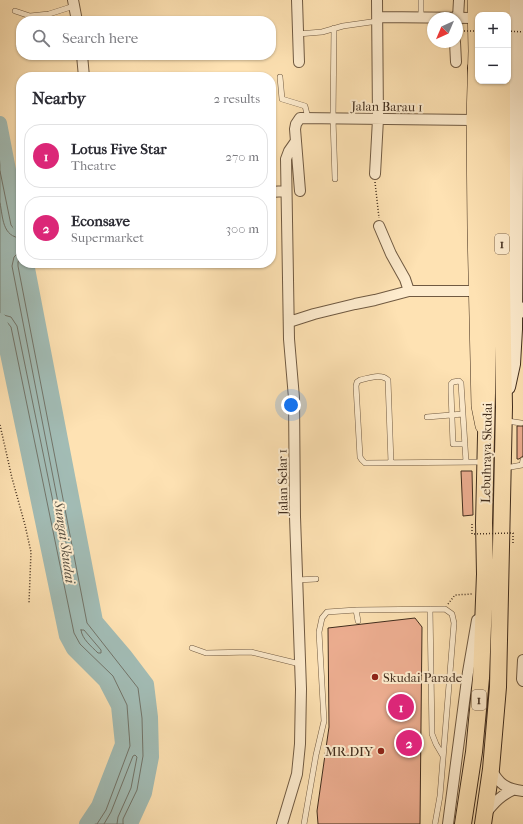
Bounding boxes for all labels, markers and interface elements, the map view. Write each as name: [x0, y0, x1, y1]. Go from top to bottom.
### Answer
north arrow: [427, 12, 463, 48]
map controls: [475, 12, 511, 84]
button: +: [475, 12, 511, 48]
search box: [16, 16, 276, 60]
icon: search: [30, 27, 52, 49]
text: Search here: [62, 29, 138, 47]
button: −: [475, 48, 511, 84]
text: Nearby: [32, 88, 86, 108]
text: 2 results: [214, 91, 260, 106]
street label: Jalan Barau 1: [350, 98, 423, 115]
text: Lotus Five Star: [71, 140, 167, 158]
text: 1: [44, 149, 48, 164]
text: 270 m: [225, 149, 259, 164]
text: Theatre: [71, 158, 116, 173]
text: Econsave: [71, 212, 130, 230]
text: 2: [43, 221, 49, 236]
text: 300 m: [226, 221, 259, 236]
text: Supermarket: [71, 230, 144, 245]
road number: 1: [495, 234, 509, 254]
your location: [281, 395, 301, 415]
street label: Lebuhraya Skudai: [478, 403, 495, 503]
street label: Jalan Selar 1: [274, 449, 291, 516]
water label: Sungai Skudai: [50, 499, 79, 585]
place label: Skudai Parade: [383, 670, 463, 685]
marker: Skudai Parade: [370, 672, 380, 682]
road number: 1: [472, 690, 486, 710]
pin: 1: [388, 692, 414, 722]
pin: 2: [396, 728, 422, 758]
place label: MR.DIY: [325, 744, 374, 759]
marker: MR.DIY: [376, 746, 386, 756]

